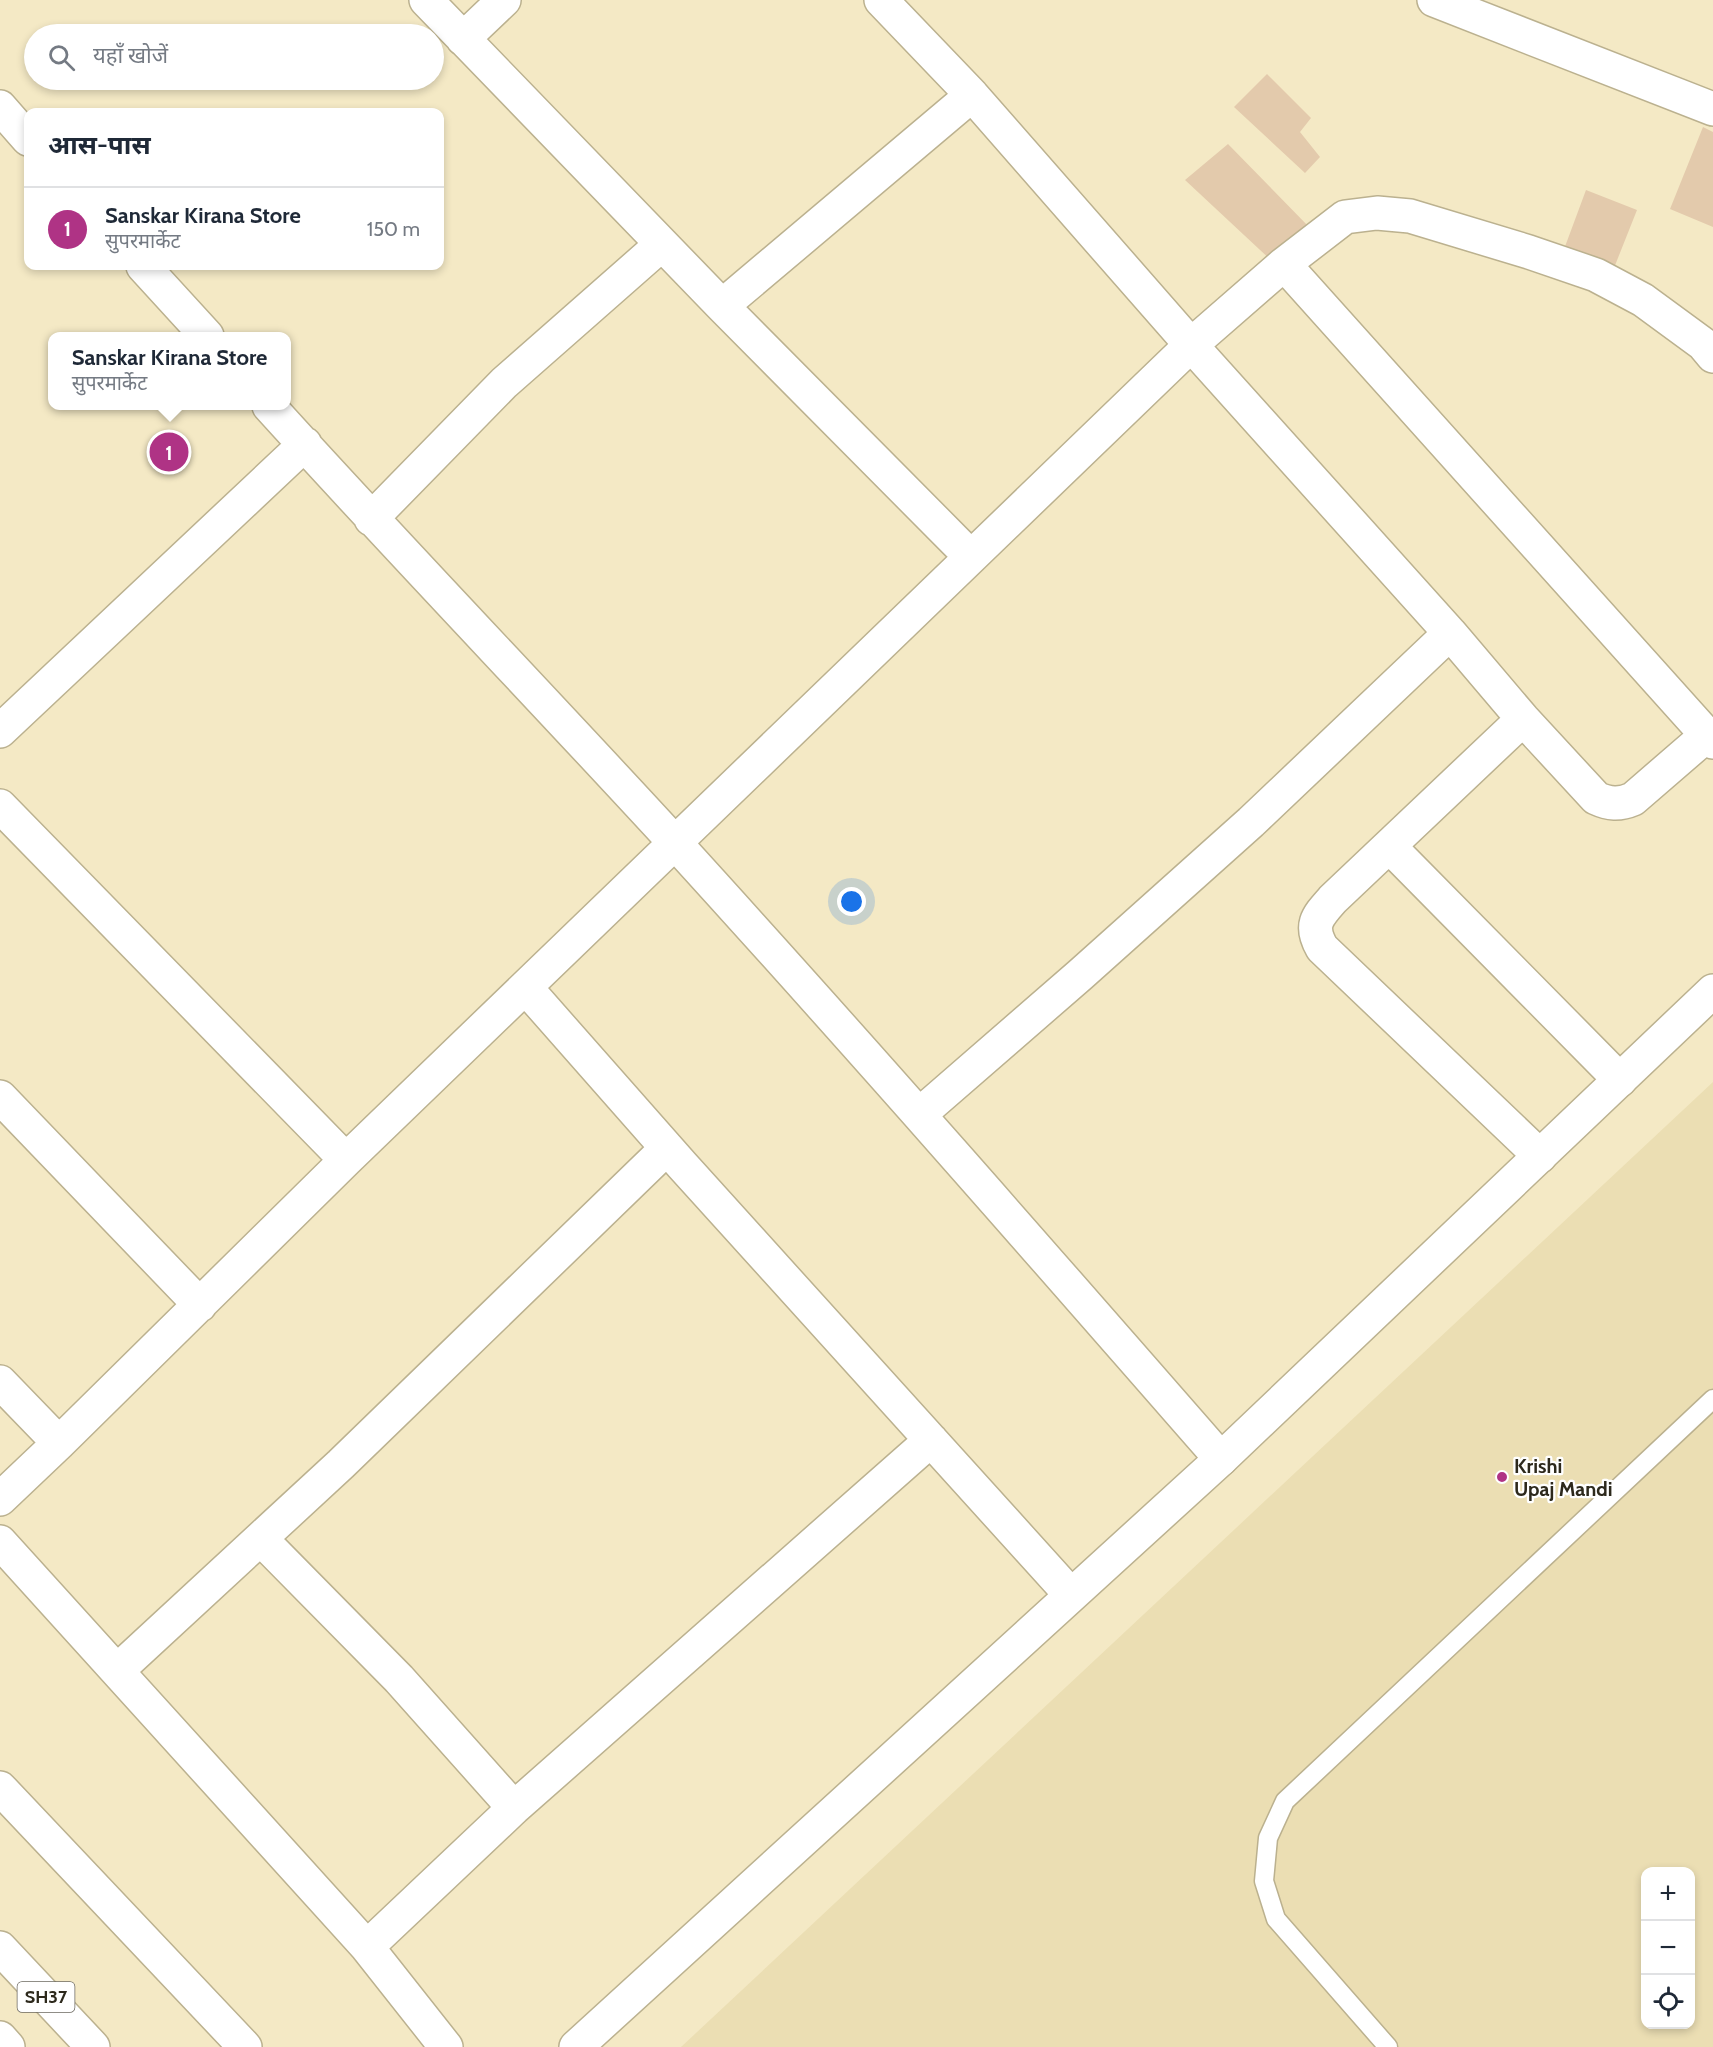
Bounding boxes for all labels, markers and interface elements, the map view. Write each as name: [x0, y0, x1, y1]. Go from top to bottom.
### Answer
search box: [24, 24, 444, 90]
icon: search: [45, 41, 78, 74]
text: यहाँ खोजें: [93, 42, 168, 69]
text: आस-पास: [48, 129, 151, 161]
text: Sanskar Kirana Store: [105, 202, 301, 229]
text: 1: [64, 217, 71, 241]
text: 150 m: [367, 217, 420, 241]
text: सुपरमार्केट: [105, 229, 181, 253]
popup: [48, 332, 291, 410]
text: Sanskar Kirana Store: [72, 344, 267, 371]
text: सुपरमार्केट: [72, 371, 147, 395]
pin: 1: [150, 430, 188, 474]
your location: [837, 887, 866, 916]
place label: Krishi Upaj Mandi: [1514, 1454, 1613, 1501]
marker: Krishi Upaj Mandi: [1495, 1470, 1509, 1484]
map controls: [1641, 1867, 1695, 2029]
button: +: [1641, 1867, 1695, 1921]
button: −: [1641, 1921, 1695, 1975]
button: locate: [1641, 1975, 1695, 2029]
road number: SH37: [18, 1982, 74, 2012]

